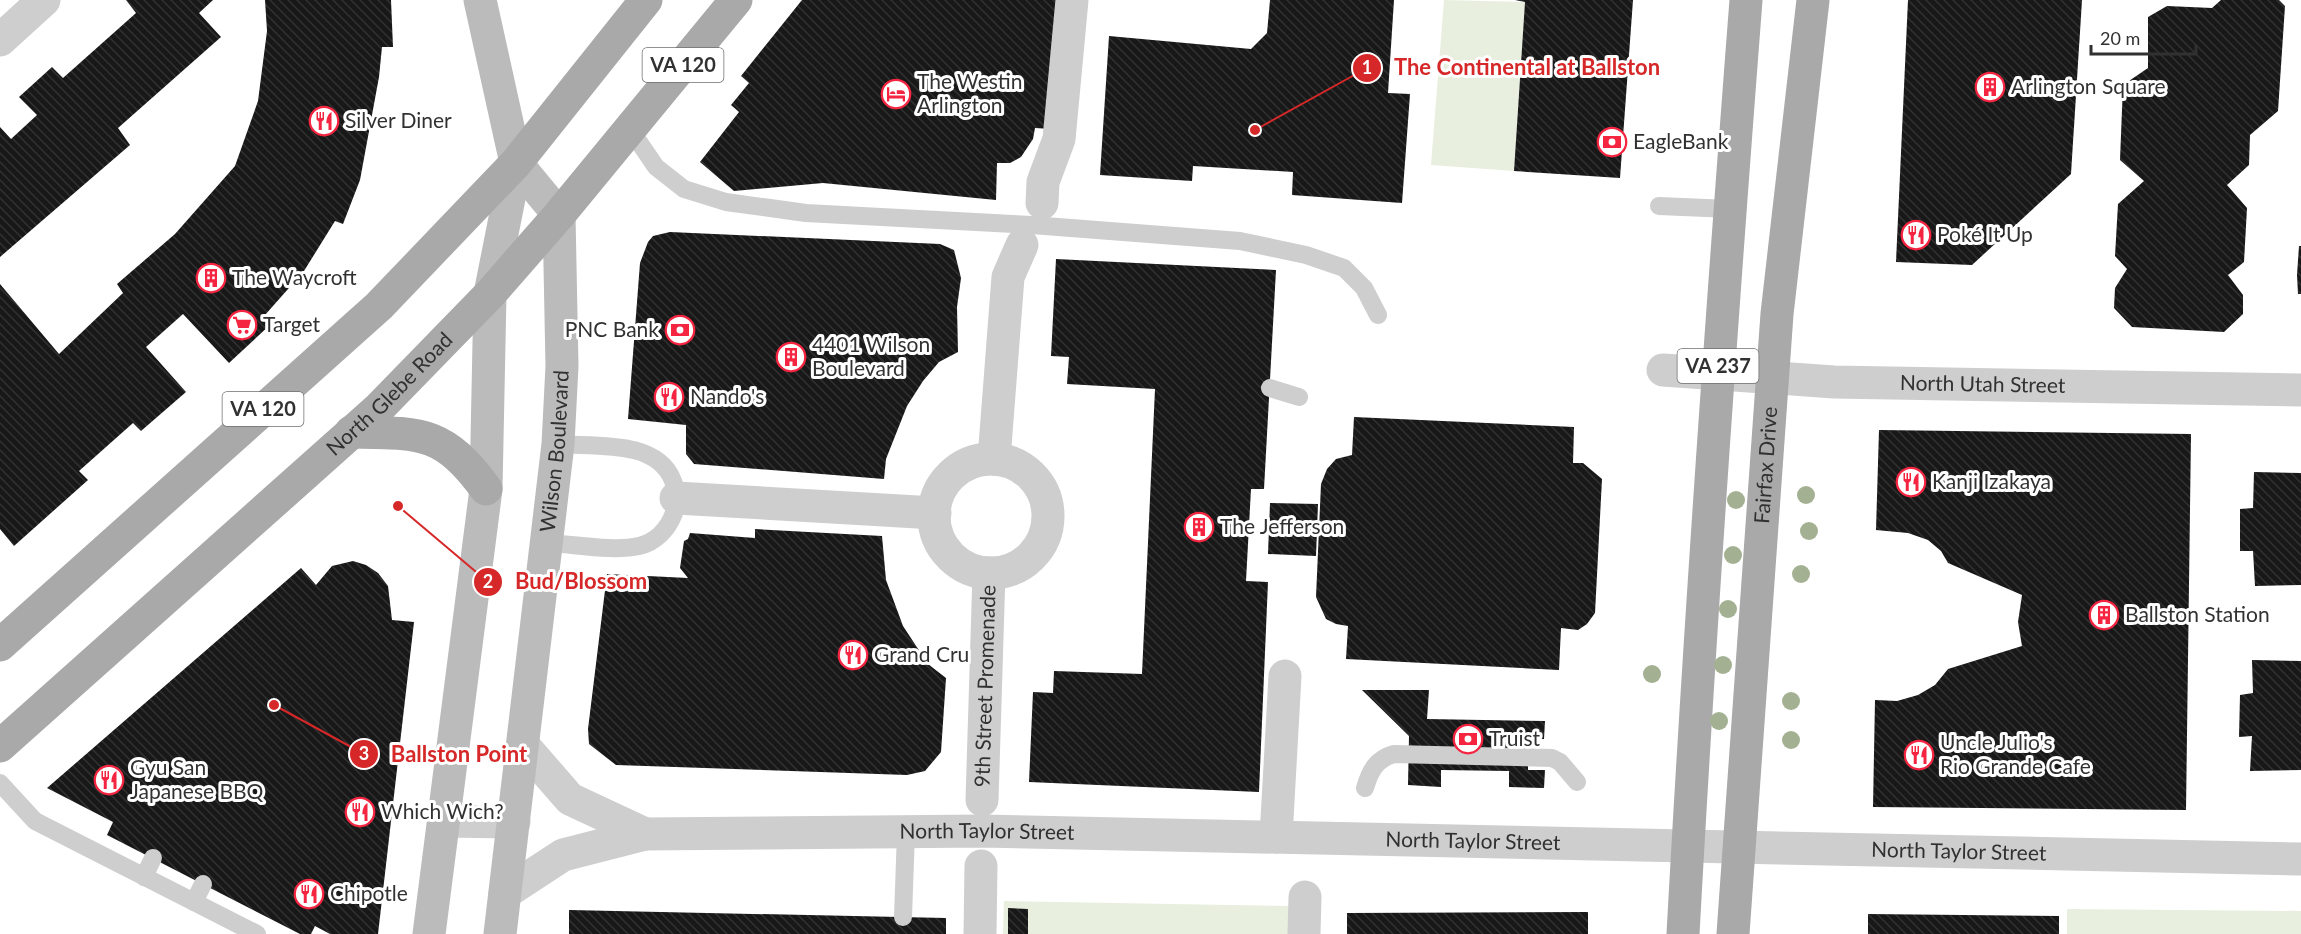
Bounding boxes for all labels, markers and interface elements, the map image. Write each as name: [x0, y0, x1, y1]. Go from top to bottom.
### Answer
scale bar: [2091, 18, 2196, 56]
text: 20 m: [2100, 27, 2140, 49]
road number: VA 120: [642, 48, 724, 82]
callout: The Continental at Ballston: [1352, 48, 1673, 88]
text: The Continental at Ballston: [1394, 53, 1660, 80]
text: 1: [1362, 56, 1372, 78]
place label: The Westin Arlington: [917, 68, 1023, 117]
building icon: Arlington Square: [1974, 71, 2006, 103]
place label: Arlington Square: [2011, 73, 2165, 98]
hotel icon: The Westin Arlington: [880, 78, 912, 110]
restaurant icon: Silver Diner: [308, 105, 340, 137]
place label: Silver Diner: [345, 107, 452, 132]
bank icon: EagleBank: [1596, 126, 1628, 158]
place label: EagleBank: [1633, 128, 1729, 153]
restaurant icon: Poké It Up: [1900, 219, 1932, 251]
place label: Poké It Up: [1937, 221, 2033, 246]
building icon: The Waycroft: [195, 262, 227, 294]
place label: The Waycroft: [232, 264, 357, 289]
supermarket icon: Target: [226, 309, 258, 341]
place label: Target: [263, 311, 321, 336]
bank icon: PNC Bank: [664, 314, 696, 346]
place label: PNC Bank: [565, 316, 659, 341]
street label: North Glebe Road: [321, 326, 457, 460]
place label: 4401 Wilson Boulevard: [812, 331, 930, 380]
building icon: 4401 Wilson Boulevard: [775, 341, 807, 373]
road number: VA 237: [1678, 349, 1758, 383]
street label: Wilson Boulevard: [534, 369, 573, 533]
street label: North Utah Street: [1900, 369, 2066, 397]
restaurant icon: Nando's: [653, 381, 685, 413]
place label: Nando's: [690, 383, 764, 408]
road number: VA 120: [222, 392, 304, 426]
street label: Fairfax Drive: [1748, 406, 1781, 524]
restaurant icon: Kanji Izakaya: [1895, 466, 1927, 498]
place label: Kanji Izakaya: [1932, 468, 2051, 493]
building icon: The Jefferson: [1183, 511, 1215, 543]
place label: The Jefferson: [1220, 513, 1344, 538]
callout: Bud/Blossom: [473, 562, 659, 602]
text: Bud/Blossom: [515, 567, 647, 594]
text: 2: [483, 570, 493, 592]
street label: 9th Street Promenade: [968, 584, 1000, 788]
building icon: Ballston Station: [2088, 599, 2120, 631]
place label: Ballston Station: [2125, 601, 2270, 626]
restaurant icon: Grand Cru: [837, 639, 869, 671]
place label: Grand Cru: [874, 641, 969, 666]
bank icon: Truist: [1452, 723, 1484, 755]
place label: Truist: [1489, 725, 1541, 750]
place label: Uncle Julio's Rio Grande Cafe: [1940, 729, 2091, 778]
callout: Ballston Point: [349, 734, 539, 774]
restaurant icon: Uncle Julio's Rio Grande Cafe: [1903, 739, 1935, 771]
text: Ballston Point: [391, 740, 528, 767]
text: 3: [359, 742, 369, 764]
place label: Gyu San Japanese BBQ: [130, 754, 264, 803]
restaurant icon: Gyu San Japanese BBQ: [93, 764, 125, 796]
restaurant icon: Which Wich?: [344, 796, 376, 828]
place label: Which Wich?: [381, 798, 504, 823]
street label: North Taylor Street: [899, 817, 1075, 844]
street label: North Taylor Street: [1385, 826, 1561, 854]
street label: North Taylor Street: [1871, 836, 2047, 865]
restaurant icon: Chipotle: [293, 878, 325, 910]
place label: Chipotle: [330, 880, 408, 905]

